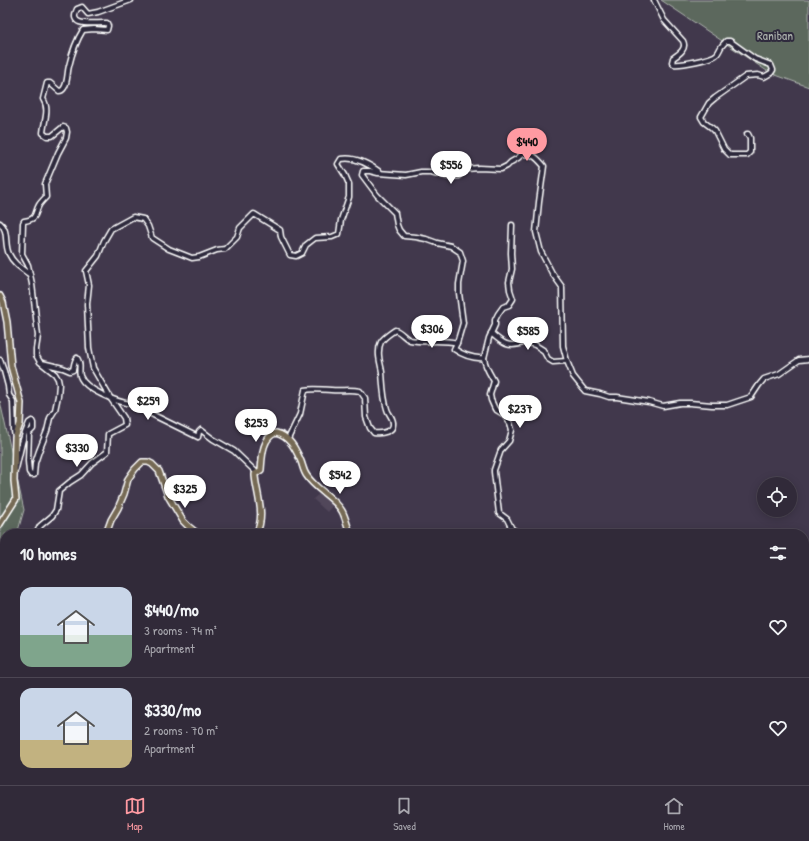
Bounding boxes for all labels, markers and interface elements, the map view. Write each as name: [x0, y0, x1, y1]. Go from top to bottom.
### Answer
park label: Raniban: [757, 26, 793, 44]
pin: $440: [503, 128, 551, 162]
text: $440: [516, 132, 538, 150]
pin: $556: [427, 151, 475, 185]
text: $556: [440, 155, 462, 173]
pin: $306: [408, 315, 456, 349]
pin: $585: [504, 317, 552, 351]
text: $306: [420, 319, 444, 337]
text: $585: [516, 321, 540, 339]
pin: $259: [124, 387, 172, 421]
text: $259: [137, 391, 159, 409]
pin: $237: [496, 395, 544, 429]
text: $237: [508, 399, 532, 417]
pin: $253: [232, 409, 280, 443]
text: $253: [244, 413, 268, 431]
pin: $330: [53, 434, 101, 468]
text: $330: [65, 438, 89, 456]
pin: $542: [316, 461, 364, 495]
text: $542: [328, 465, 352, 483]
pin: $325: [161, 475, 209, 509]
map controls: [757, 477, 797, 517]
button: locate: [757, 477, 797, 517]
text: $325: [173, 479, 197, 497]
text: 10 homes: [20, 542, 77, 565]
icon: filters: [767, 542, 789, 564]
text: $440/mo: [144, 598, 199, 621]
icon: home: [52, 603, 100, 651]
icon: heart: [767, 616, 789, 638]
text: 3 rooms · 74 m²: [144, 621, 217, 639]
text: Apartment: [144, 639, 195, 657]
text: $330/mo: [144, 698, 201, 721]
icon: home: [52, 704, 100, 752]
icon: heart: [767, 717, 789, 739]
text: 2 rooms · 70 m²: [144, 721, 218, 739]
text: Apartment: [144, 739, 195, 757]
tab: Map: [124, 795, 146, 833]
tab: Saved: [393, 795, 416, 833]
tab: Home: [663, 795, 685, 833]

